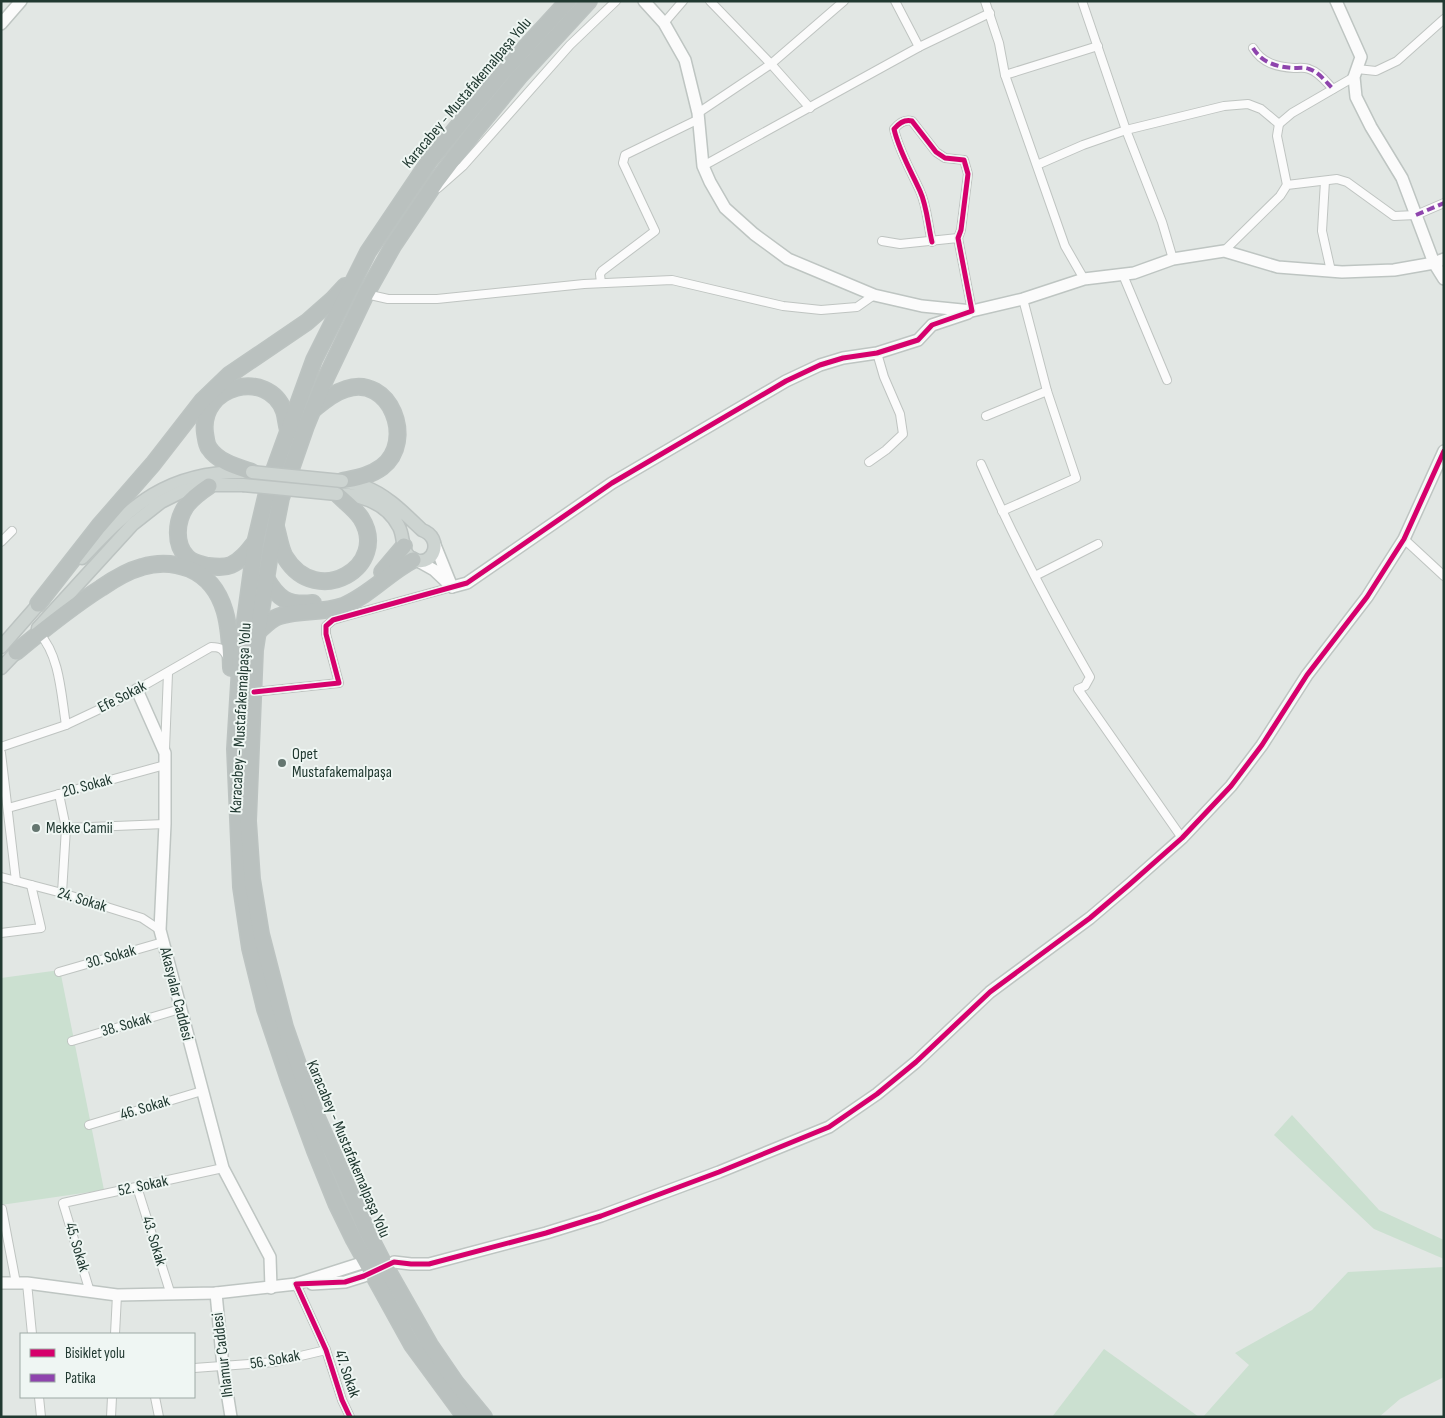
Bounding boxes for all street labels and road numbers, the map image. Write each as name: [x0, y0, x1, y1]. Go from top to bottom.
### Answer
street label: Karacabey - Mustafakemalpaşa Yolu: [398, 14, 536, 172]
street label: Karacabey - Mustafakemalpaşa Yolu: [227, 622, 255, 814]
street label: Efe Sokak: [95, 677, 149, 717]
street label: 20. Sokak: [60, 770, 114, 802]
street label: 24. Sokak: [55, 884, 109, 916]
street label: 30. Sokak: [84, 941, 138, 973]
street label: Akasyalar Caddesi: [155, 944, 197, 1043]
street label: 38. Sokak: [99, 1009, 153, 1041]
street label: Karacabey - Mustafakemalpaşa Yolu: [302, 1057, 394, 1241]
street label: 46. Sokak: [118, 1091, 172, 1125]
street label: 52. Sokak: [116, 1171, 170, 1201]
street label: 43. Sokak: [137, 1214, 171, 1268]
street label: 45. Sokak: [61, 1220, 93, 1274]
street label: Ihlamur Caddesi: [208, 1311, 238, 1399]
street label: 56. Sokak: [248, 1346, 302, 1374]
street label: 47. Sokak: [330, 1348, 364, 1400]

